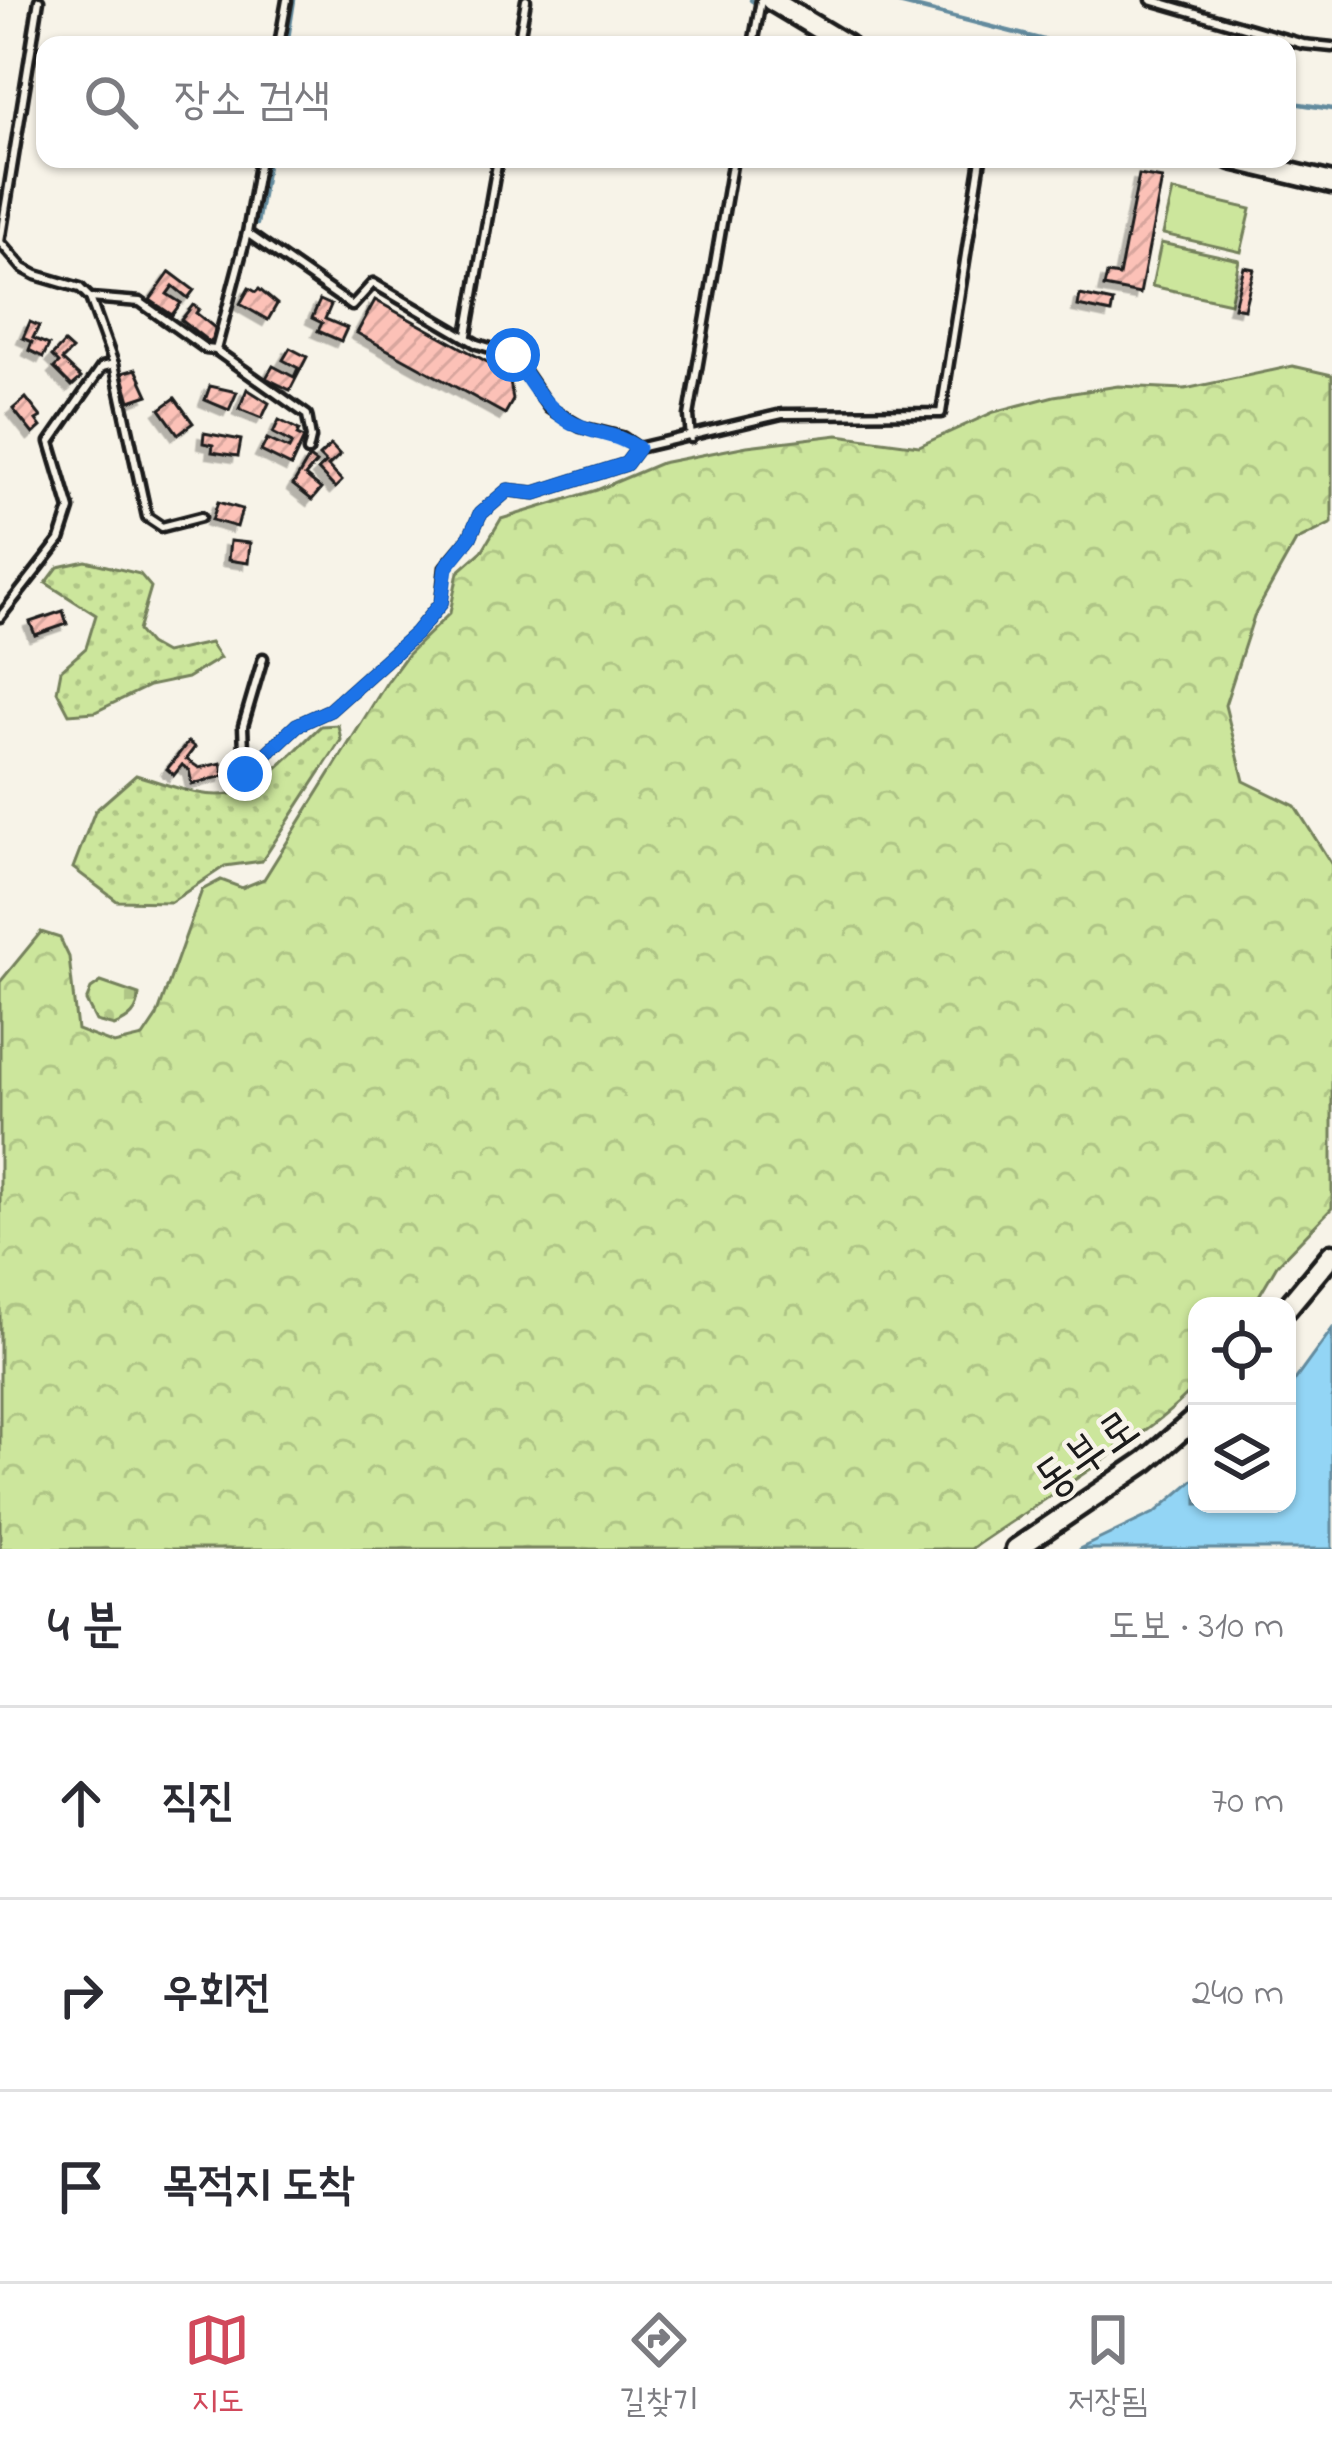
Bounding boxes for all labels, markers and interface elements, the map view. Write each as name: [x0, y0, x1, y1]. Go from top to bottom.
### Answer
search box: [36, 36, 1296, 168]
icon: search: [78, 69, 144, 135]
text: 장소 검색: [174, 69, 330, 135]
route start: [486, 328, 540, 382]
route end: [218, 747, 272, 801]
map controls: [1188, 1297, 1296, 1513]
button: locate: [1188, 1297, 1296, 1405]
street label: 동부로: [1020, 1394, 1155, 1518]
button: layers: [1188, 1405, 1296, 1513]
text: 4 분: [48, 1590, 123, 1665]
text: 도보 · 310 m: [1108, 1599, 1284, 1656]
icon: ahead: [48, 1770, 114, 1836]
text: 직진: [162, 1770, 234, 1836]
text: 70 m: [1211, 1774, 1284, 1831]
icon: right: [48, 1962, 114, 2028]
text: 우회전: [162, 1962, 271, 2028]
text: 240 m: [1192, 1966, 1284, 2023]
icon: arrive: [48, 2154, 114, 2220]
text: 목적지 도착: [162, 2154, 354, 2220]
tab: 지도: [184, 2307, 250, 2427]
tab: 길찾기: [619, 2307, 699, 2427]
tab: 저장됨: [1068, 2307, 1148, 2427]

